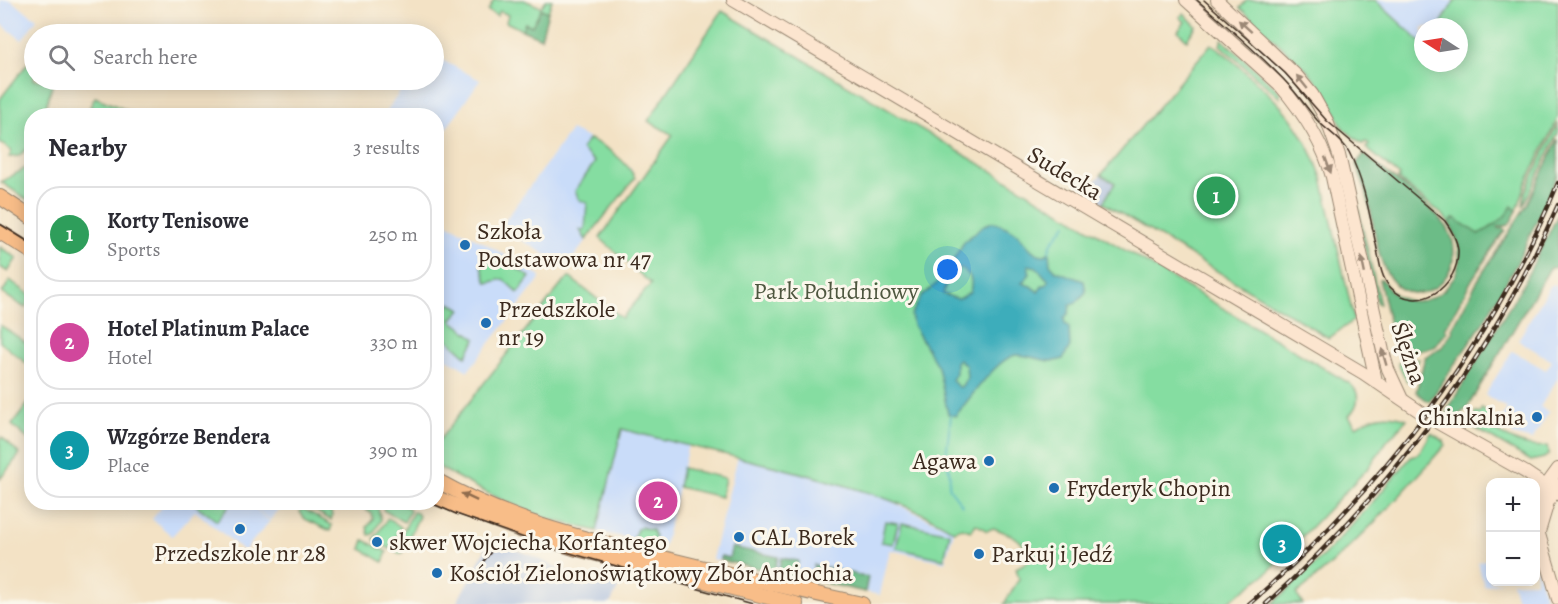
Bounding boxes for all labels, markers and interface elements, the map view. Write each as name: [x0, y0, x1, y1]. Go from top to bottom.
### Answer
north arrow: [1414, 18, 1468, 72]
one-way arrow: [1238, 20, 1253, 33]
search box: [24, 24, 444, 90]
icon: search: [45, 41, 78, 74]
text: Search here: [93, 42, 198, 72]
one-way arrow: [1296, 74, 1309, 90]
text: Nearby: [48, 130, 127, 165]
text: 3 results: [353, 134, 420, 161]
street label: Sudecka: [1022, 138, 1109, 208]
one-way arrow: [1324, 156, 1333, 174]
pin: 1: [1196, 174, 1236, 218]
text: Korty Tenisowe: [107, 206, 249, 236]
place label: Szkoła Podstawowa nr 47: [477, 215, 652, 275]
text: 1: [66, 221, 73, 248]
text: 250 m: [369, 221, 418, 248]
text: Sports: [107, 236, 160, 263]
marker: Szkoła Podstawowa nr 47: [458, 238, 472, 252]
your location: [933, 255, 962, 284]
one-way arrow: [1358, 255, 1368, 274]
park label: Park Południowy: [753, 275, 919, 307]
place label: Przedszkole nr 19: [498, 293, 616, 353]
text: Hotel Platinum Palace: [107, 314, 309, 344]
marker: Przedszkole nr 19: [479, 316, 493, 330]
street label: Ślężna: [1383, 317, 1435, 389]
text: 2: [65, 329, 74, 356]
text: 330 m: [370, 329, 418, 356]
text: Hotel: [107, 344, 152, 371]
one-way arrow: [1379, 348, 1389, 366]
place label: Chinkalnia: [1418, 401, 1526, 433]
marker: Chinkalnia: [1530, 410, 1544, 424]
text: Wzgórze Bendera: [107, 422, 270, 452]
text: 3: [65, 437, 74, 464]
text: 390 m: [369, 437, 418, 464]
place label: Agawa: [912, 445, 978, 477]
text: Place: [107, 452, 149, 479]
marker: Agawa: [982, 454, 996, 468]
place label: Fryderyk Chopin: [1066, 472, 1231, 504]
pin: 2: [638, 478, 678, 524]
map controls: [1486, 478, 1540, 586]
button: +: [1486, 478, 1540, 532]
marker: Fryderyk Chopin: [1047, 481, 1061, 495]
one-way arrow: [461, 492, 478, 501]
place label: CAL Borek: [751, 521, 855, 553]
marker: Przedszkole nr 28: [233, 522, 247, 536]
pin: 3: [1262, 522, 1302, 566]
place label: skwer Wojciecha Korfantego: [389, 526, 667, 558]
marker: CAL Borek: [732, 530, 746, 544]
button: −: [1486, 532, 1540, 586]
marker: skwer Wojciecha Korfantego: [370, 535, 384, 549]
place label: Przedszkole nr 28: [154, 537, 326, 569]
place label: Parkuj i Jedź: [991, 538, 1113, 570]
marker: Parkuj i Jedź: [972, 547, 986, 561]
place label: Kościół Zielonoświątkowy Zbór Antiochia: [449, 557, 854, 589]
marker: Kościół Zielonoświątkowy Zbór Antiochia: [430, 566, 444, 580]

